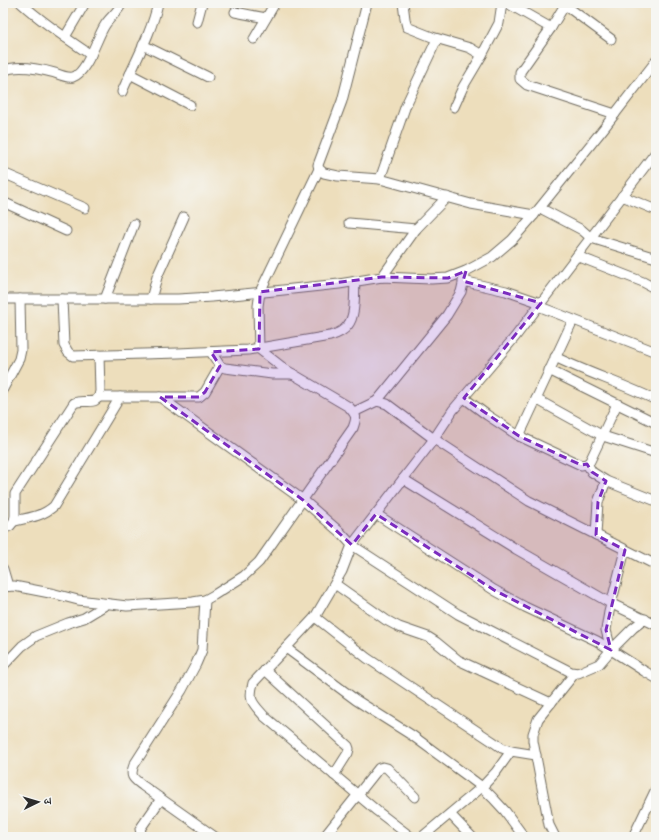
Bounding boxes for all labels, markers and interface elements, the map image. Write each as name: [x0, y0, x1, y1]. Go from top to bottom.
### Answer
north arrow: [18, 782, 58, 822]
text: उ: [40, 797, 54, 806]

